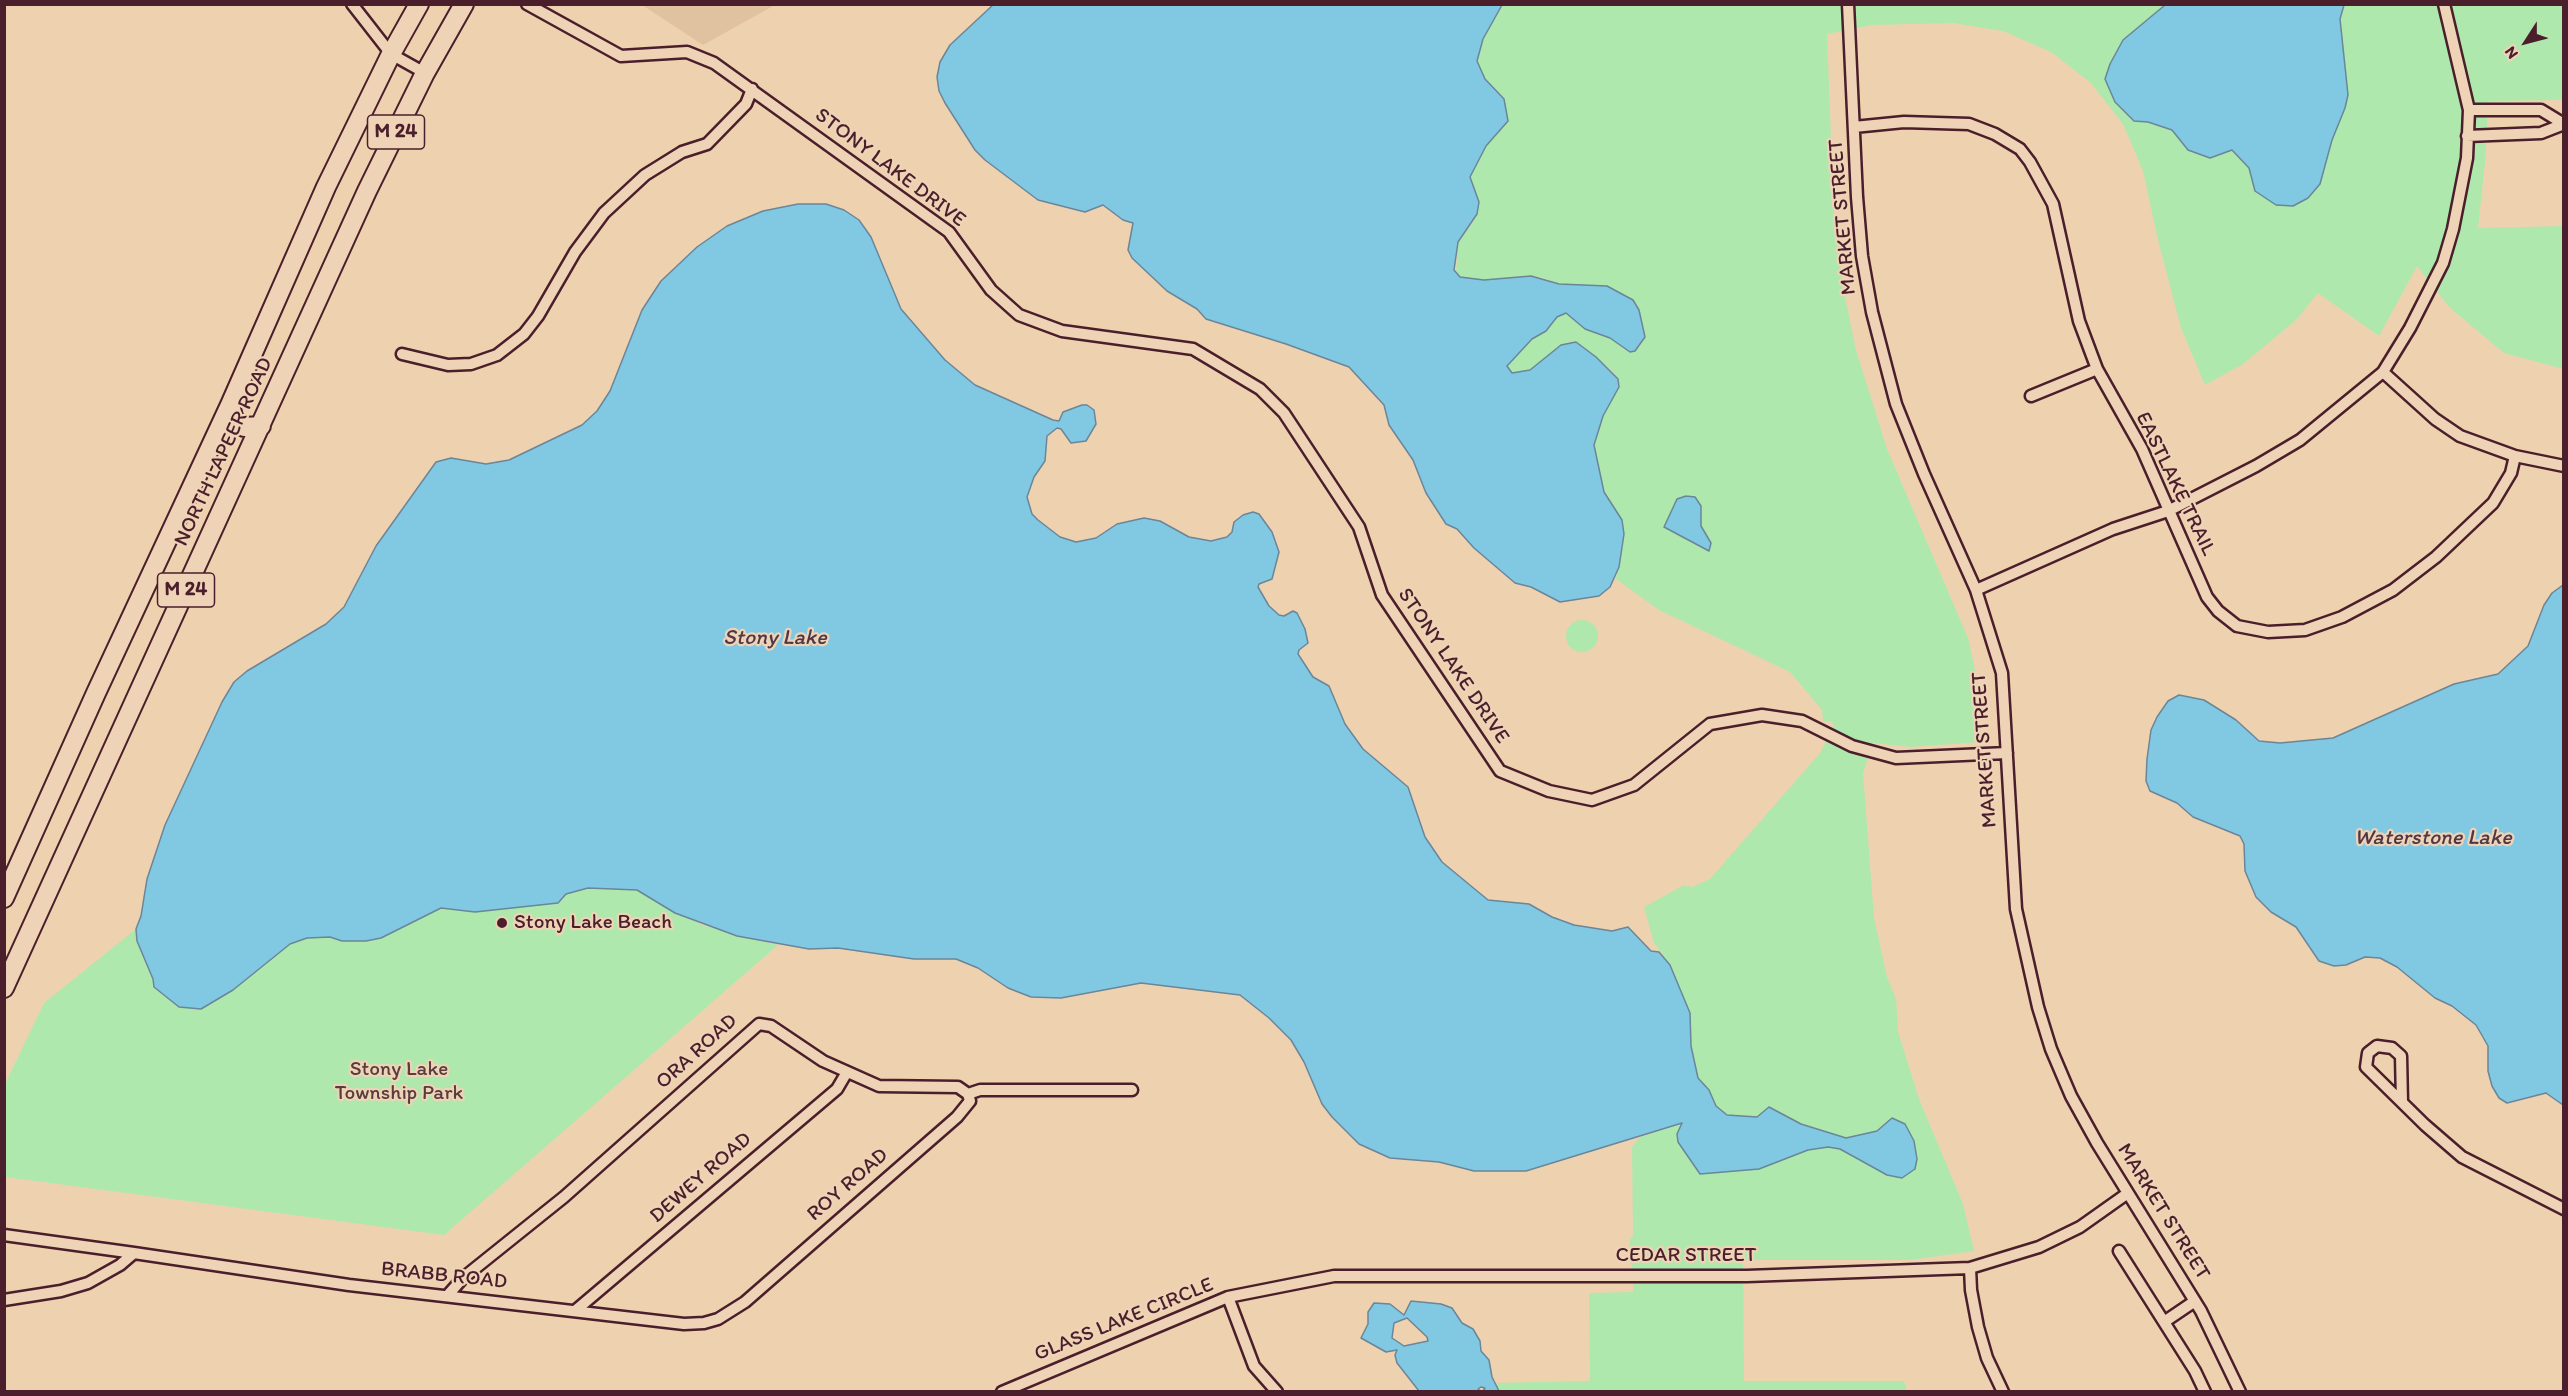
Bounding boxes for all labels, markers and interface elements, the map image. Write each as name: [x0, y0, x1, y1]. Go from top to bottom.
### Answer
north arrow: [2496, 12, 2556, 72]
text: N: [2500, 43, 2522, 63]
street label: STONY LAKE DRIVE: [810, 103, 970, 233]
road number: M 24: [368, 115, 424, 149]
street label: MARKET STREET: [1824, 138, 1862, 296]
street label: NORTH LAPEER ROAD: [169, 354, 279, 550]
street label: EASTLAKE TRAIL: [2129, 408, 2221, 560]
road number: M 24: [158, 573, 214, 607]
street label: STONY LAKE DRIVE: [1392, 583, 1514, 749]
water label: Stony Lake: [723, 625, 827, 651]
street label: MARKET STREET: [1967, 671, 2003, 829]
water label: Waterstone Lake: [2354, 825, 2512, 851]
place label: Stony Lake Beach: [514, 910, 672, 936]
marker: Stony Lake Beach: [495, 916, 509, 930]
street label: ORA ROAD: [651, 1009, 743, 1095]
park label: Stony Lake Township Park: [335, 1057, 463, 1107]
street label: DEWEY ROAD: [645, 1127, 757, 1229]
street label: MARKET STREET: [2111, 1139, 2215, 1285]
street label: ROY ROAD: [802, 1143, 894, 1227]
street label: CEDAR STREET: [1615, 1243, 1757, 1269]
street label: BRABB ROAD: [380, 1257, 508, 1295]
street label: GLASS LAKE CIRCLE: [1031, 1273, 1217, 1367]

